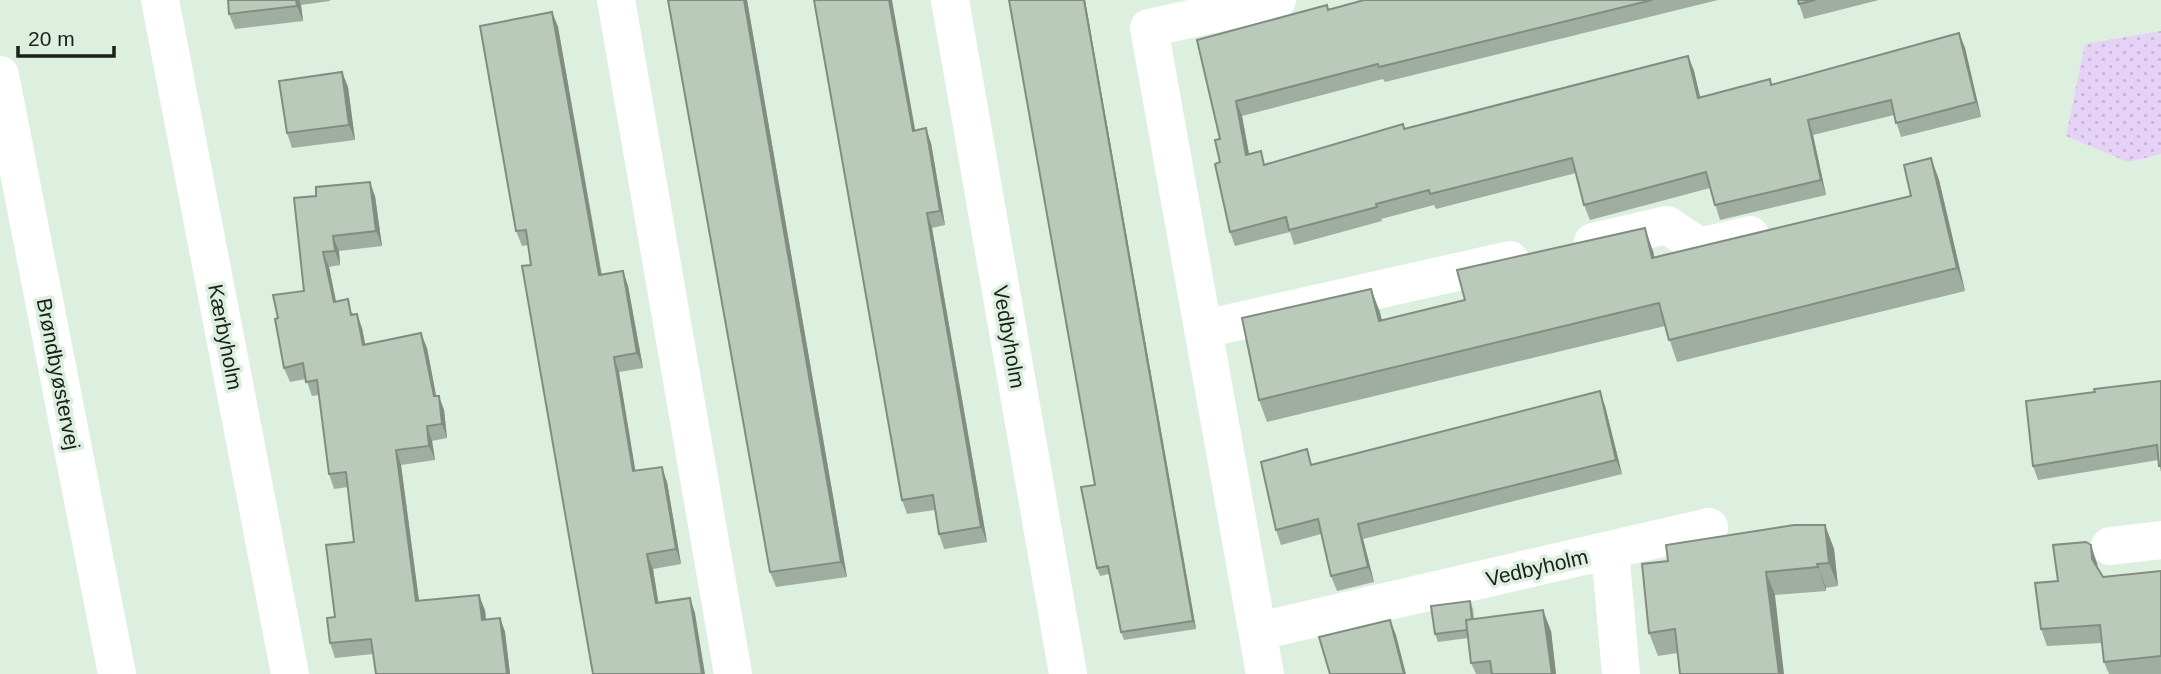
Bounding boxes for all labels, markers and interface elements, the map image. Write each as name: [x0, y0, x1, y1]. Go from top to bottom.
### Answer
scale bar: [18, 14, 114, 58]
text: 20 m: [28, 27, 75, 50]
street label: Kærbyholm: [204, 282, 247, 392]
street label: Vedbyholm: [989, 284, 1030, 390]
street label: Brøndbyøstervej: [33, 296, 84, 452]
street label: Vedbyholm: [1484, 545, 1590, 590]

